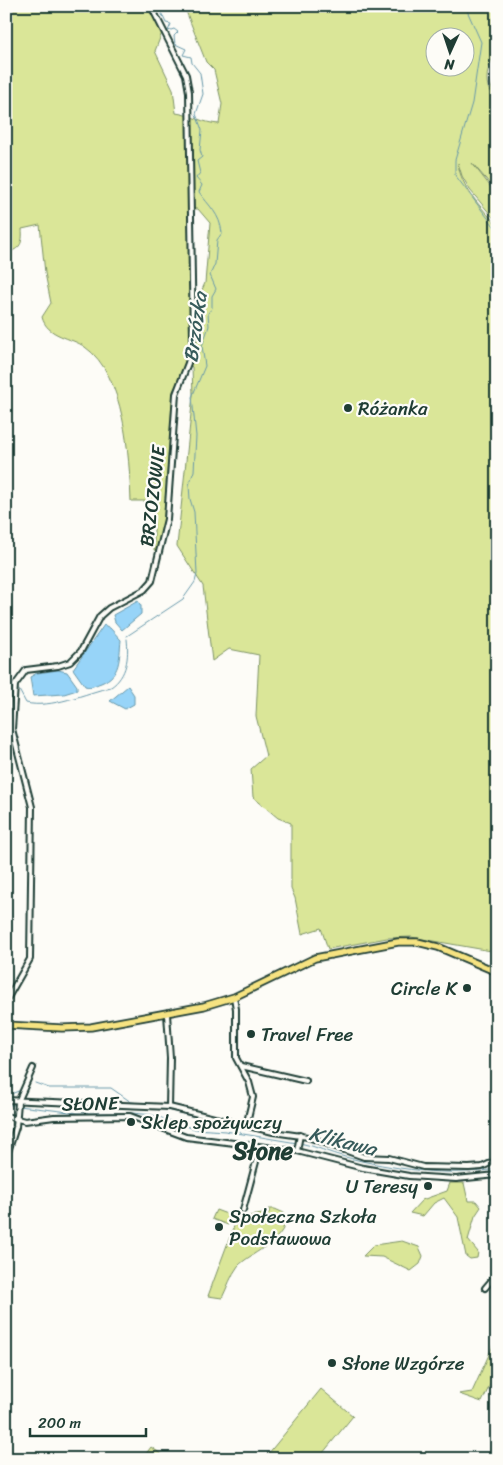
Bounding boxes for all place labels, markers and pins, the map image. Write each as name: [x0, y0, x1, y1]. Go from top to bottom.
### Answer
place label: Różanka: [358, 392, 428, 425]
marker: Różanka: [342, 402, 354, 414]
place label: Circle K: [391, 972, 458, 1005]
marker: Circle K: [461, 982, 473, 994]
place label: Travel Free: [261, 1018, 353, 1051]
marker: Travel Free: [245, 1028, 257, 1040]
place label: Sklep spożywczy: [141, 1106, 282, 1139]
marker: Sklep spożywczy: [125, 1116, 137, 1128]
place label: U Teresy: [346, 1170, 418, 1203]
marker: U Teresy: [422, 1180, 434, 1192]
place label: Społeczna Szkoła Podstawowa: [229, 1200, 377, 1255]
marker: Społeczna Szkoła Podstawowa: [213, 1221, 225, 1233]
place label: Słone Wzgórze: [342, 1347, 465, 1380]
marker: Słone Wzgórze: [326, 1357, 338, 1369]

